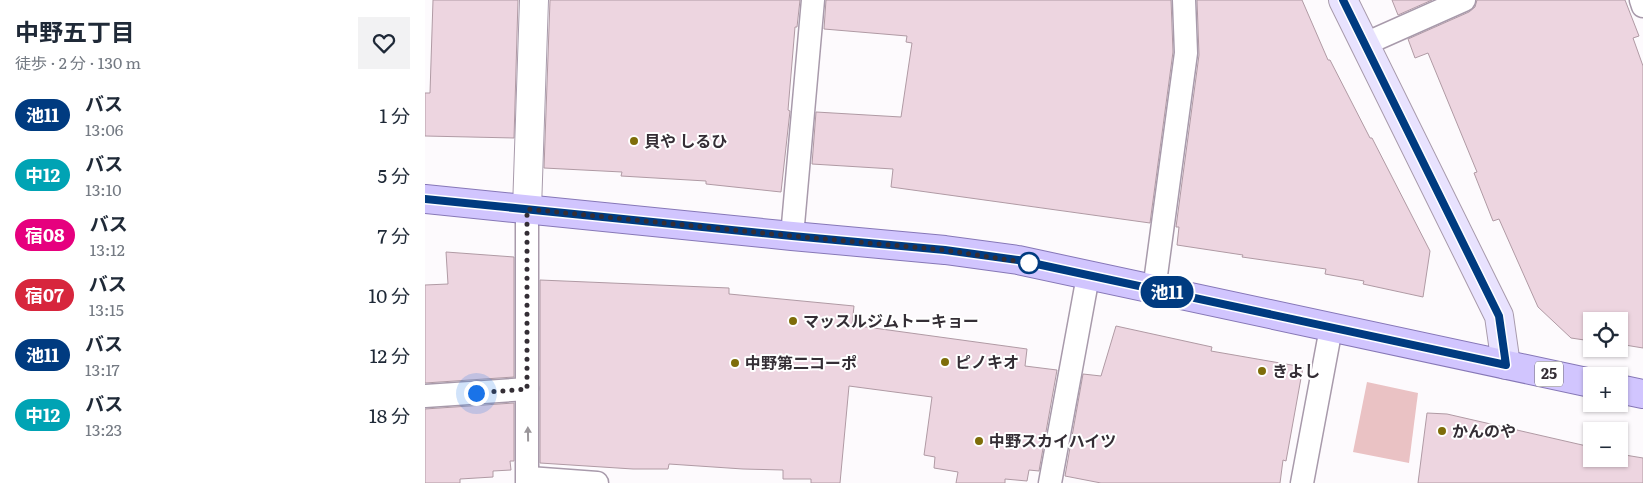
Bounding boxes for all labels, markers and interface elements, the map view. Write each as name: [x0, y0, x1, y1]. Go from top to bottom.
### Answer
text: 中野五丁目: [15, 13, 135, 48]
button: heart: [358, 17, 410, 69]
text: 徒歩 · 2 分 · 130 m: [15, 50, 141, 74]
text: バス: [85, 89, 123, 117]
text: 池11: [26, 101, 59, 128]
text: 1 分: [379, 101, 410, 129]
text: 13:06: [85, 117, 123, 141]
place label: 貝や しるひ: [644, 128, 727, 152]
marker: 貝や しるひ: [628, 135, 640, 147]
text: バス: [85, 149, 123, 177]
text: 中12: [25, 161, 60, 188]
text: 5 分: [378, 161, 410, 189]
text: 13:10: [85, 177, 121, 201]
text: バス: [90, 209, 128, 237]
text: 宿08: [25, 221, 65, 248]
text: 7 分: [378, 221, 410, 249]
text: 13:12: [90, 237, 125, 261]
unlabelled marker: [1018, 252, 1040, 274]
text: バス: [89, 269, 127, 297]
line badge: 池11: [1138, 276, 1196, 308]
text: 池11: [1151, 278, 1183, 305]
text: 宿07: [25, 281, 64, 308]
text: 10 分: [368, 281, 410, 309]
text: 13:15: [89, 297, 124, 321]
place label: マッスルジムトーキョー: [803, 308, 979, 332]
map controls: [1583, 312, 1628, 467]
button: locate: [1583, 312, 1628, 357]
marker: マッスルジムトーキョー: [787, 315, 799, 327]
text: バス: [85, 329, 123, 357]
text: 池11: [26, 341, 59, 368]
text: 12 分: [370, 341, 410, 369]
place label: ピノキオ: [955, 349, 1019, 373]
place label: 中野第二コーポ: [745, 350, 857, 374]
marker: ピノキオ: [939, 356, 951, 368]
text: 13:17: [85, 357, 120, 381]
marker: 中野第二コーポ: [729, 357, 741, 369]
place label: きよし: [1272, 358, 1320, 382]
road number: 25: [1535, 362, 1563, 386]
marker: きよし: [1256, 365, 1268, 377]
button: +: [1583, 367, 1628, 412]
your location: [464, 381, 489, 406]
text: バス: [85, 389, 123, 417]
text: 中12: [25, 401, 60, 428]
text: 18 分: [369, 401, 410, 429]
text: 13:23: [85, 417, 122, 441]
place label: かんのや: [1452, 418, 1516, 442]
button: −: [1583, 422, 1628, 467]
marker: かんのや: [1436, 425, 1448, 437]
one-way arrow: [524, 426, 532, 442]
place label: 中野スカイハイツ: [989, 428, 1116, 452]
marker: 中野スカイハイツ: [973, 435, 985, 447]

